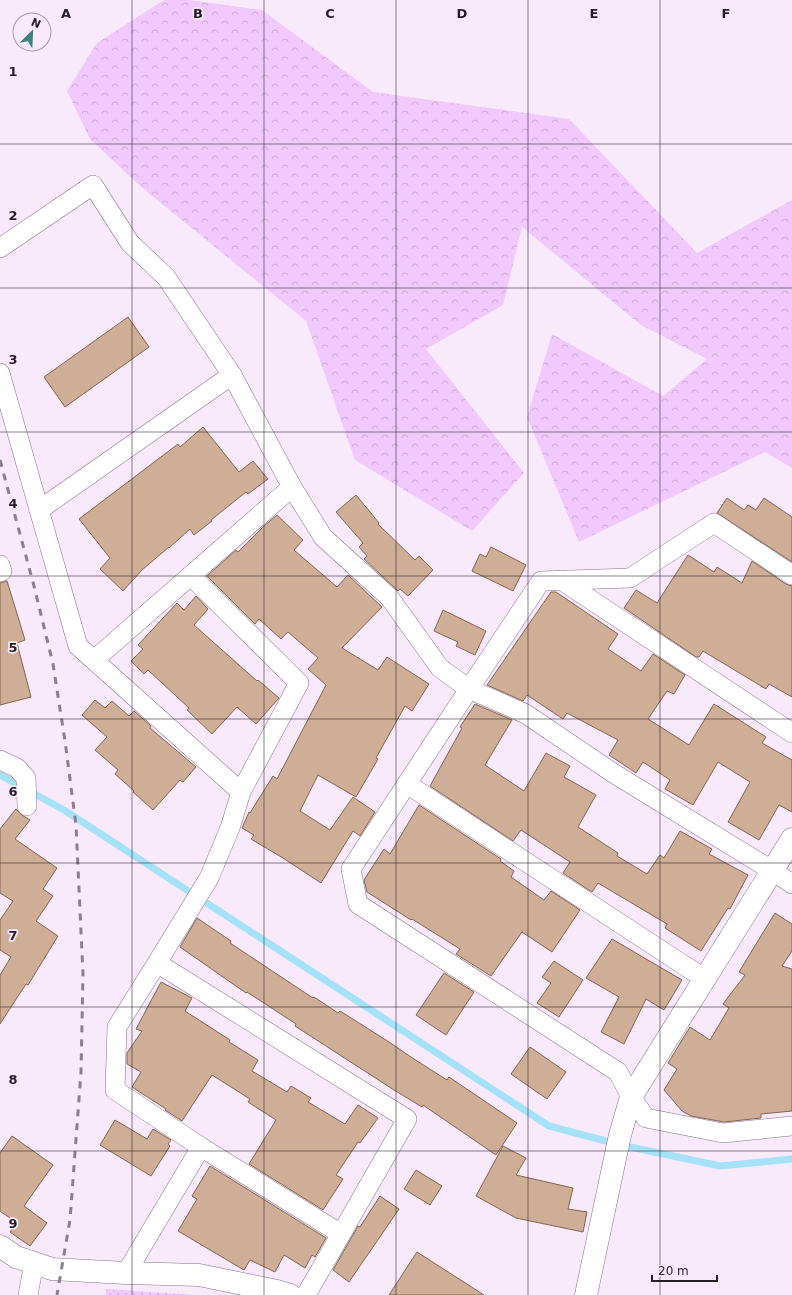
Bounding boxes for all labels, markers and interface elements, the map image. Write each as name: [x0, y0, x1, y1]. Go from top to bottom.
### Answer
text: A: [61, 6, 71, 21]
text: B: [193, 6, 203, 21]
text: C: [325, 6, 335, 21]
text: D: [457, 6, 468, 21]
text: E: [590, 6, 598, 21]
text: F: [722, 6, 730, 21]
north arrow: [12, 12, 52, 52]
text: N: [29, 16, 43, 31]
text: 1: [8, 64, 18, 79]
text: 2: [8, 208, 18, 223]
text: 3: [8, 352, 18, 367]
text: 4: [8, 496, 18, 511]
text: 5: [8, 640, 18, 655]
text: 6: [8, 784, 18, 799]
text: 7: [8, 928, 18, 943]
text: 8: [8, 1072, 18, 1087]
text: 9: [8, 1216, 18, 1231]
scale bar: [652, 1257, 717, 1283]
text: 20 m: [658, 1264, 689, 1278]

